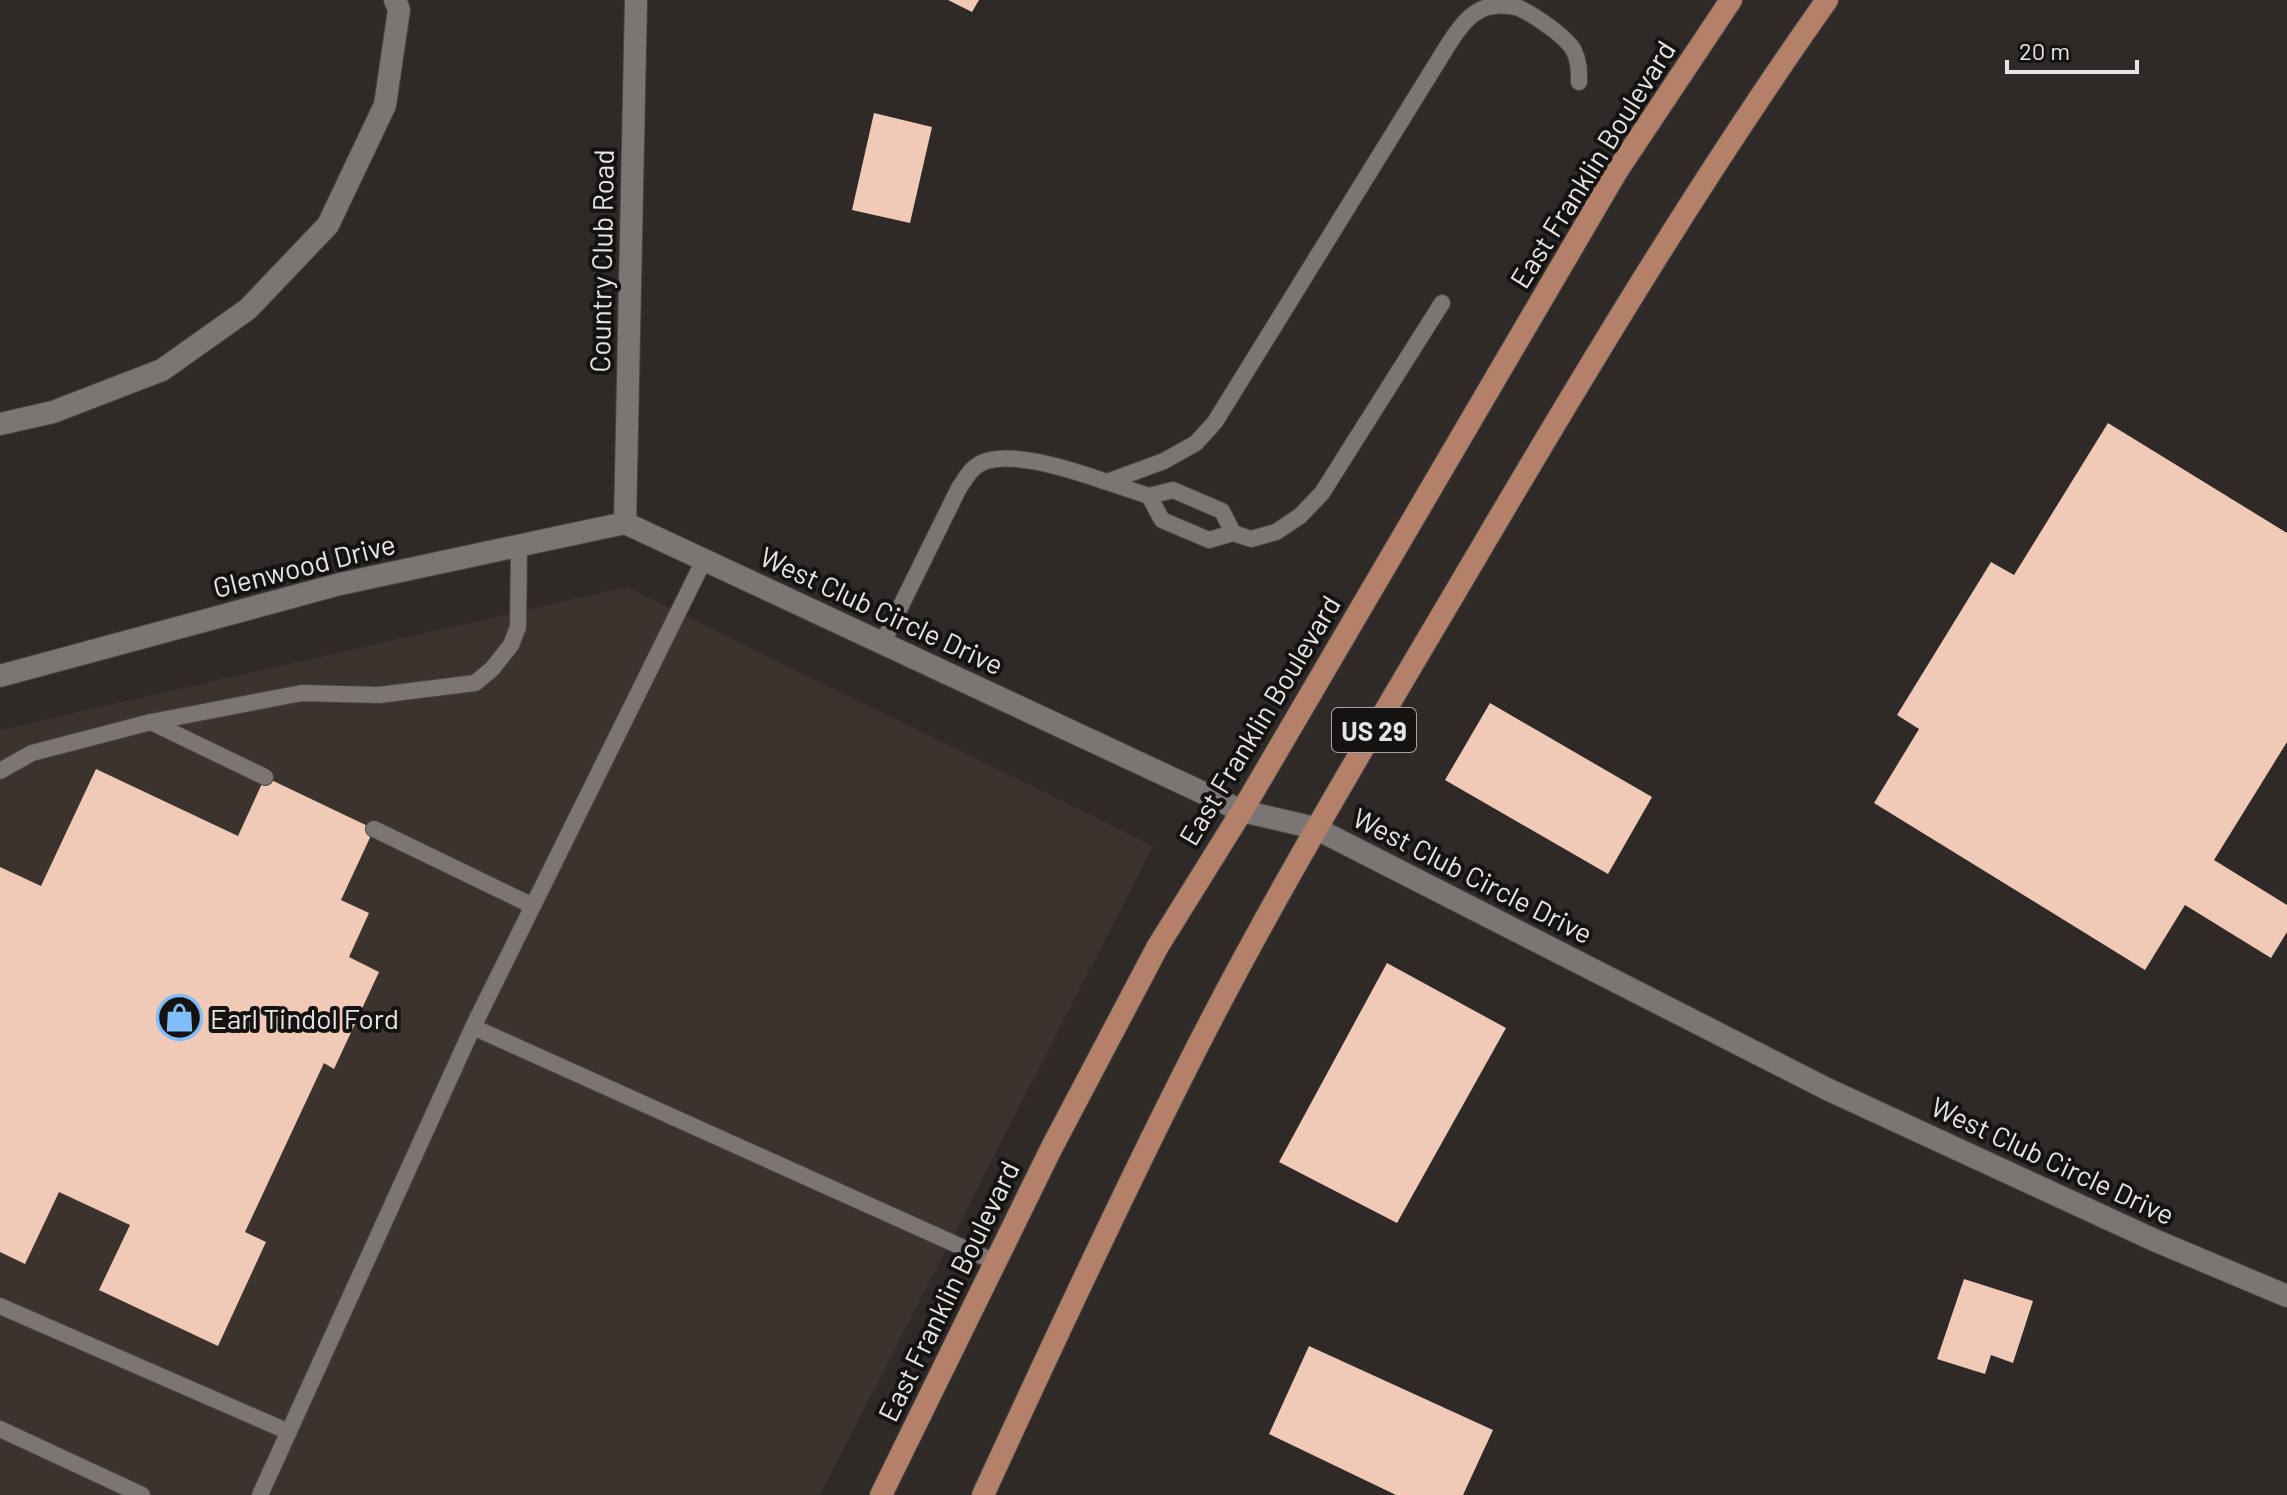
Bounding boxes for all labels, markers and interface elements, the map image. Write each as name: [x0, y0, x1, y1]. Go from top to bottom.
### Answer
scale bar: [2007, 24, 2137, 74]
street label: East Franklin Boulevard: [1502, 34, 1682, 294]
text: 20 m: [2019, 36, 2070, 65]
street label: Country Club Road: [582, 149, 620, 373]
street label: Glenwood Drive: [209, 526, 399, 604]
street label: West Club Circle Drive: [755, 539, 1009, 681]
street label: East Franklin Boulevard: [1171, 589, 1347, 851]
road number: US 29: [1332, 708, 1416, 752]
street label: West Club Circle Drive: [1347, 800, 1599, 950]
shop icon: Earl Tindol Ford: [155, 994, 203, 1042]
place label: Earl Tindol Ford: [210, 1001, 399, 1035]
street label: West Club Circle Drive: [1926, 1089, 2180, 1231]
street label: East Franklin Boulevard: [870, 1155, 1026, 1427]

